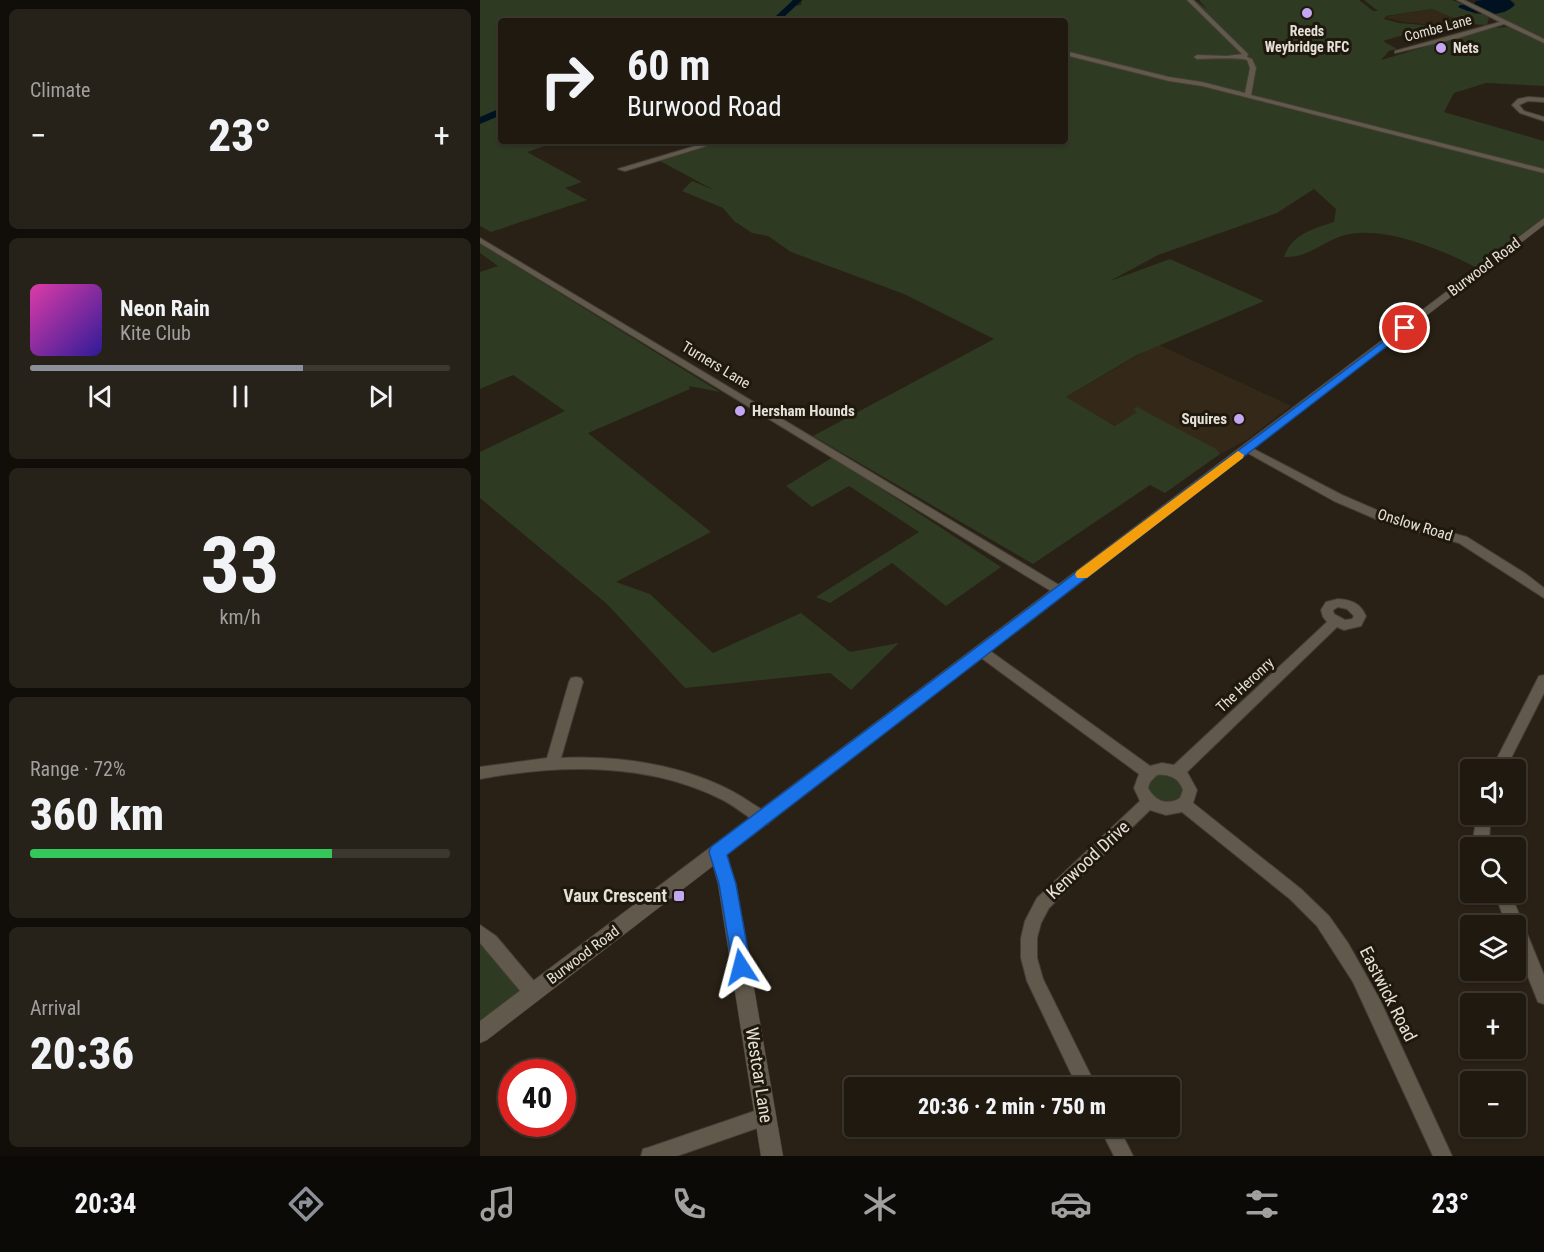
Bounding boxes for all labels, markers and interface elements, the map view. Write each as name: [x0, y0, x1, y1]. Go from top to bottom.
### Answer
marker: Reeds Weybridge RFC: [1300, 6, 1314, 20]
street label: Combe Lane: [1403, 11, 1474, 45]
place label: Reeds Weybridge RFC: [1265, 23, 1349, 55]
place label: Nets: [1453, 40, 1479, 56]
text: 60 m: [627, 41, 710, 90]
marker: Nets: [1434, 41, 1448, 55]
icon: right: [528, 42, 606, 120]
text: Climate: [30, 78, 90, 102]
text: Burwood Road: [627, 91, 782, 123]
text: 23°: [208, 109, 272, 162]
text: −: [30, 116, 47, 155]
text: +: [434, 116, 450, 155]
street label: Burwood Road: [1444, 234, 1524, 300]
text: Neon Rain: [120, 296, 210, 321]
pin: [1379, 302, 1430, 353]
icon: arrive: [1388, 311, 1421, 344]
text: Kite Club: [120, 321, 191, 345]
street label: Turners Lane: [678, 338, 754, 392]
icon: previous: [84, 380, 117, 413]
icon: pause: [224, 380, 257, 413]
icon: next: [364, 380, 397, 413]
place label: Hersham Hounds: [752, 402, 855, 420]
marker: Hersham Hounds: [733, 404, 747, 418]
place label: Squires: [1181, 410, 1227, 428]
marker: Squires: [1232, 412, 1246, 426]
street label: Onslow Road: [1375, 505, 1455, 545]
text: 33: [201, 520, 279, 611]
text: km/h: [219, 605, 261, 629]
street label: The Heronry: [1213, 654, 1277, 716]
text: Range · 72%: [30, 757, 126, 781]
map controls: [1460, 759, 1526, 1137]
button: sound: [1460, 759, 1526, 825]
text: 360 km: [30, 788, 164, 841]
street label: Kenwood Drive: [1042, 816, 1133, 903]
button: search: [1460, 837, 1526, 903]
place label: Vaux Crescent: [563, 885, 667, 906]
marker: Vaux Crescent: [672, 889, 686, 903]
button: layers: [1460, 915, 1526, 981]
street label: Burwood Road: [543, 922, 623, 988]
position arrow: [709, 935, 773, 999]
street label: Eastwick Road: [1356, 943, 1421, 1045]
button: +: [1460, 993, 1526, 1059]
text: Arrival: [30, 996, 81, 1020]
street label: Westcar Lane: [742, 1026, 777, 1124]
text: 20:36: [30, 1027, 134, 1080]
speed limit sign: 40: [498, 1059, 576, 1137]
button: −: [1460, 1071, 1526, 1137]
text: 20:36 · 2 min · 750 m: [918, 1094, 1106, 1119]
icon: directions: [285, 1183, 327, 1225]
icon: music: [477, 1183, 519, 1225]
icon: phone: [668, 1183, 710, 1225]
icon: climate: [859, 1183, 901, 1225]
icon: car: [1050, 1183, 1092, 1225]
icon: filters: [1241, 1183, 1283, 1225]
text: 20:34: [75, 1188, 136, 1220]
text: 23°: [1432, 1188, 1469, 1220]

